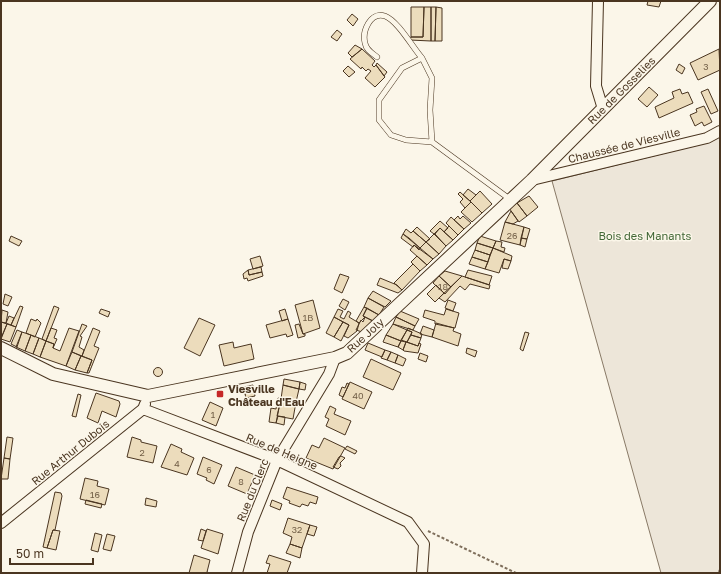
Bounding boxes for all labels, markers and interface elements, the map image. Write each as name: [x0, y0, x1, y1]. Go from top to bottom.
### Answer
street label: Rue de Gosselies: [585, 53, 658, 126]
house number: 3: [703, 61, 709, 72]
street label: Chaussée de Viesville: [567, 125, 681, 165]
park label: Bois des Manants: [599, 229, 692, 242]
house number: 26: [507, 230, 517, 241]
house number: 18: [438, 281, 448, 292]
house number: 1B: [303, 312, 313, 323]
street label: Rue Joly: [344, 315, 386, 355]
place label: Viesville Château d'Eau: [228, 382, 305, 408]
marker: Viesville Château d'Eau: [215, 389, 225, 399]
house number: 40: [352, 390, 364, 401]
house number: 1: [211, 409, 216, 420]
street label: Rue Arthur Dubois: [28, 417, 112, 487]
street label: Rue de Heigne: [244, 430, 320, 472]
house number: 2: [139, 447, 145, 458]
street label: Rue du Clerc: [233, 457, 271, 523]
house number: 4: [174, 458, 180, 469]
house number: 6: [206, 464, 212, 475]
house number: 8: [238, 476, 244, 487]
house number: 16: [90, 489, 100, 500]
house number: 32: [292, 524, 302, 535]
scale bar: [10, 540, 93, 566]
text: 50 m: [16, 546, 44, 561]

